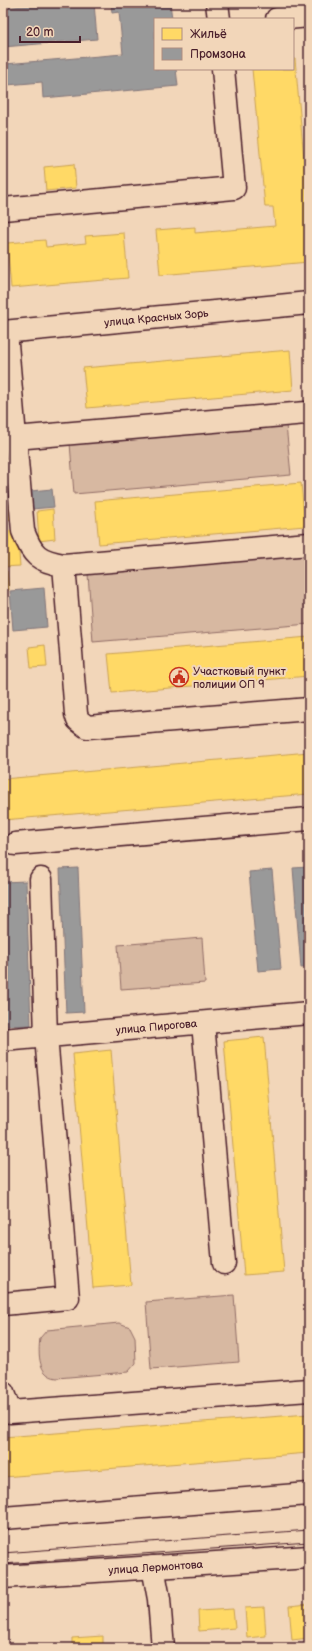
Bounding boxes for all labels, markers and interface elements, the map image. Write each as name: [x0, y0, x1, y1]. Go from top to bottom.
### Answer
scale bar: [20, 18, 80, 44]
legend: [154, 18, 294, 70]
text: 20 m: [26, 25, 53, 40]
text: Жильё: [190, 27, 227, 42]
text: Промзона: [190, 47, 246, 62]
street label: улица Красных Зорь: [104, 307, 210, 329]
place label: Участковый пункт полиции ОП 9: [193, 665, 286, 691]
public building icon: Участковый пункт полиции ОП 9: [168, 666, 190, 688]
street label: улица Пирогова: [115, 1017, 198, 1037]
street label: улица Лермонтова: [108, 1558, 204, 1577]

